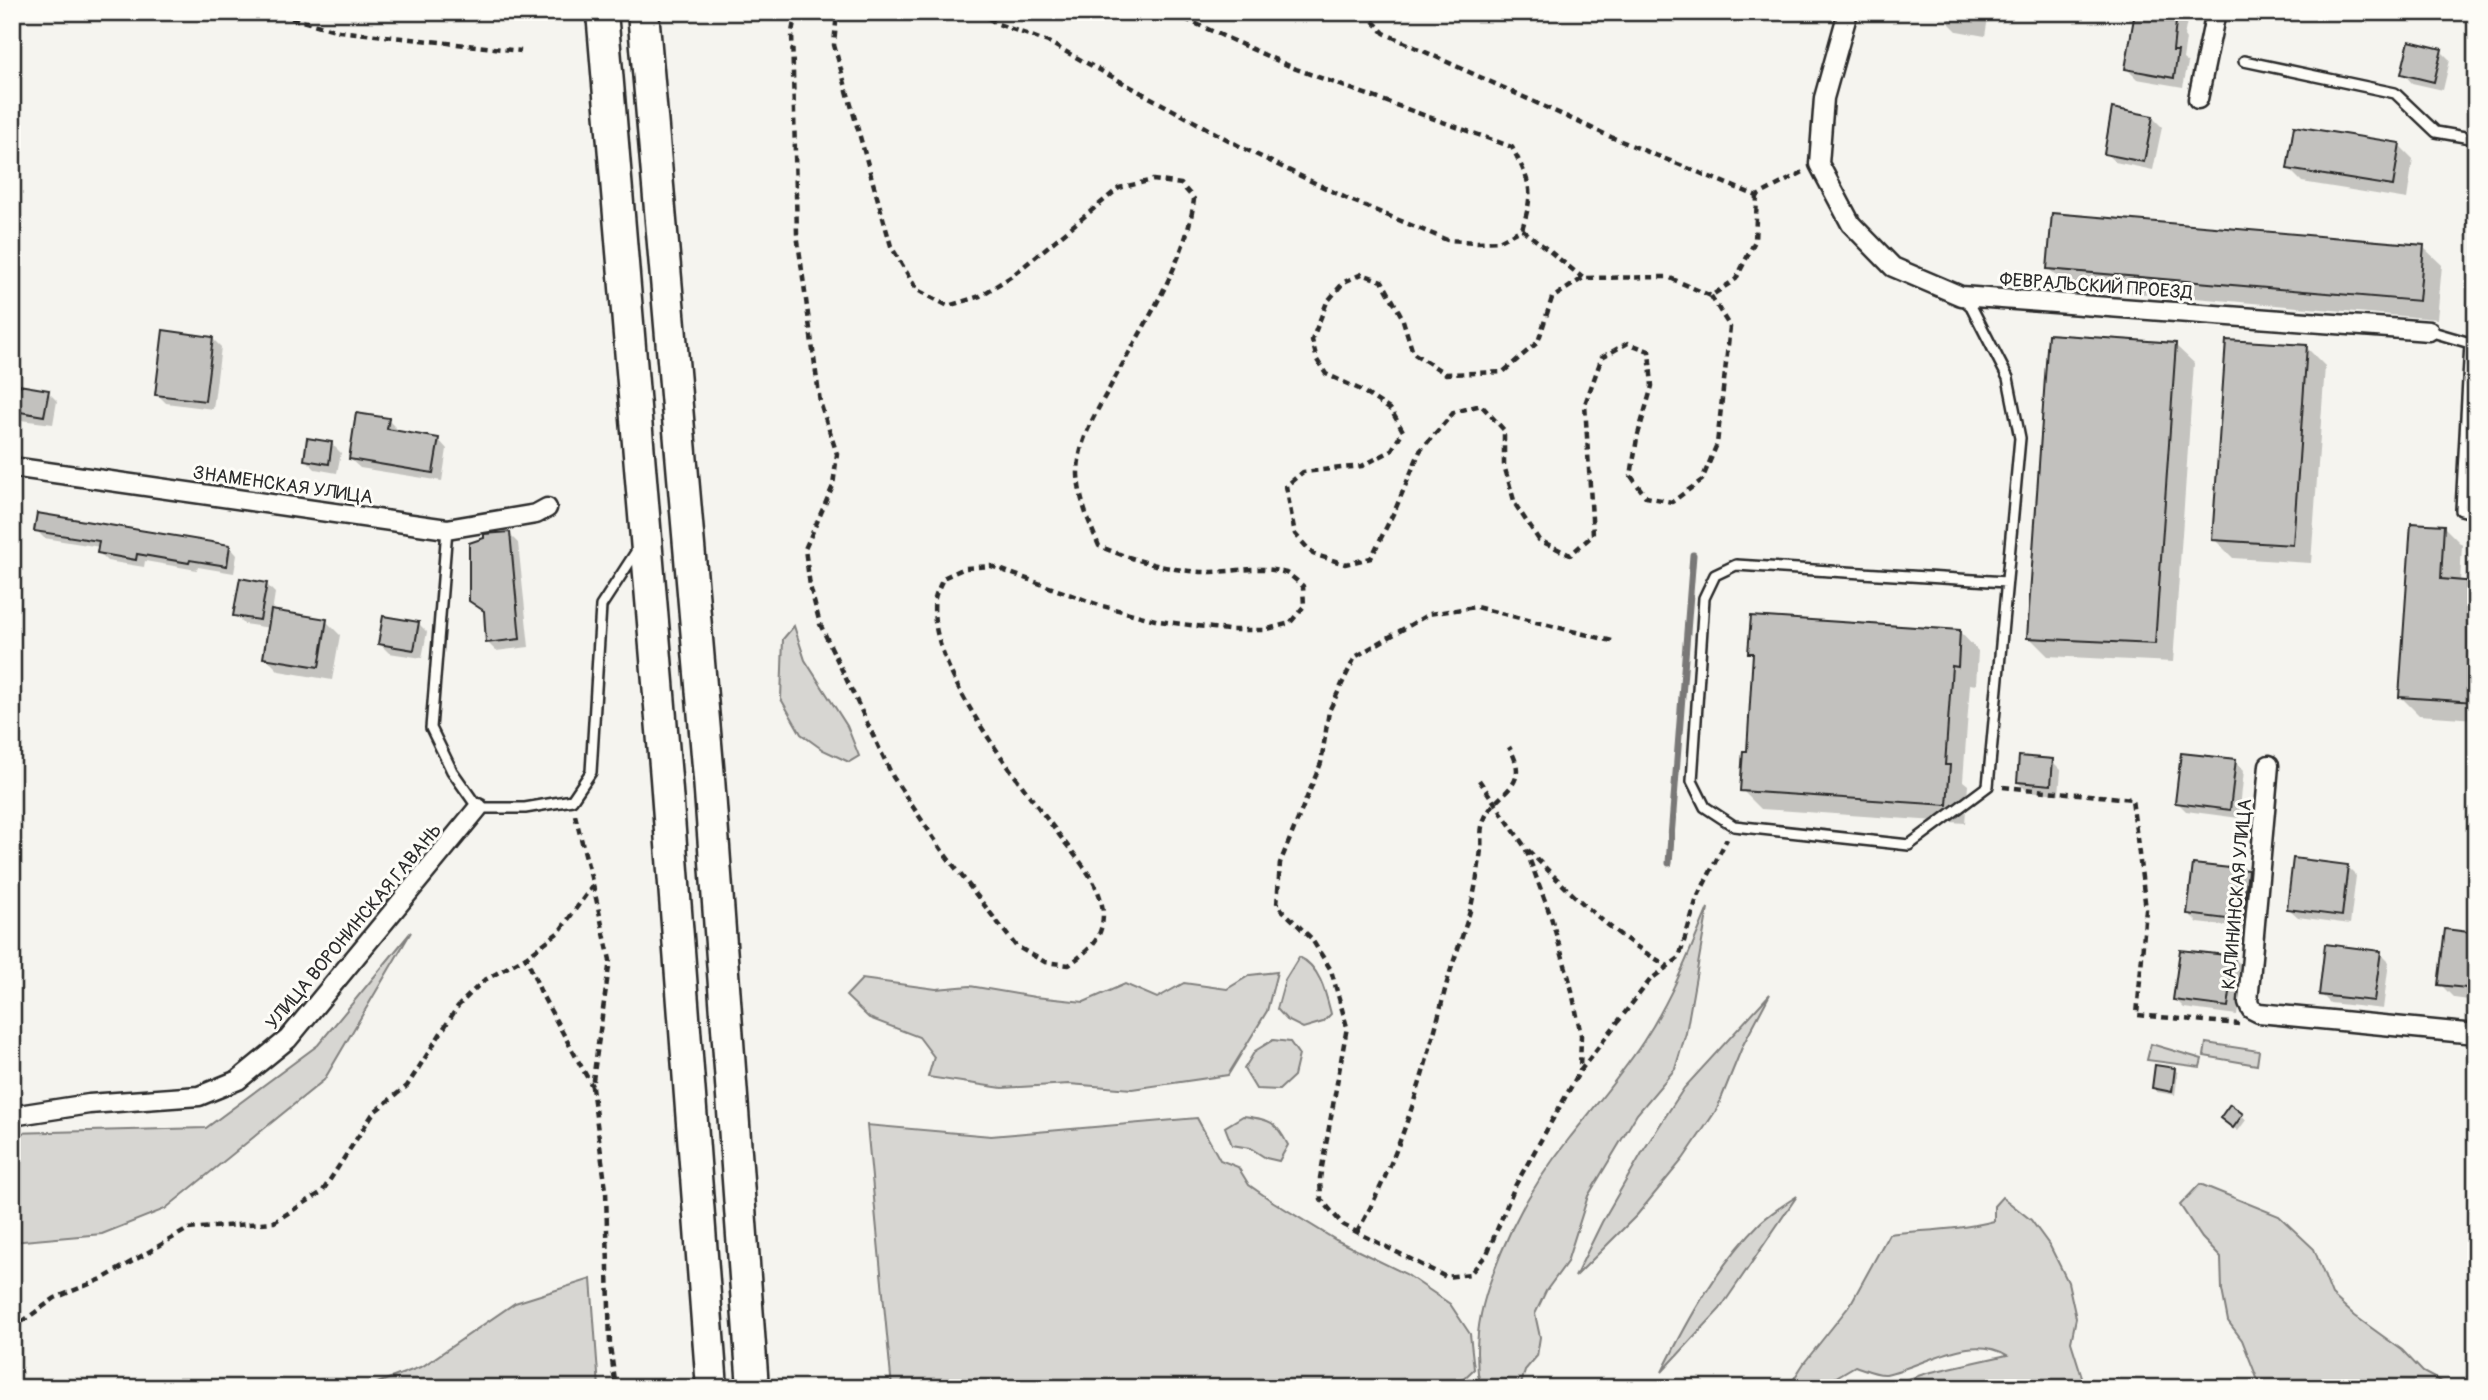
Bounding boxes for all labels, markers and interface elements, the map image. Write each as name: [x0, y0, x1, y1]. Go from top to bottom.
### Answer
street label: ФЕВРАЛЬСКИЙ ПРОЕЗД: [1999, 267, 2194, 305]
street label: ЗНАМЕНСКАЯ УЛИЦА: [191, 460, 374, 510]
street label: КАЛИНИНСКАЯ УЛИЦА: [2217, 798, 2257, 991]
street label: УЛИЦА ВОРОНИНСКАЯ ГАВАНЬ: [260, 819, 447, 1035]

